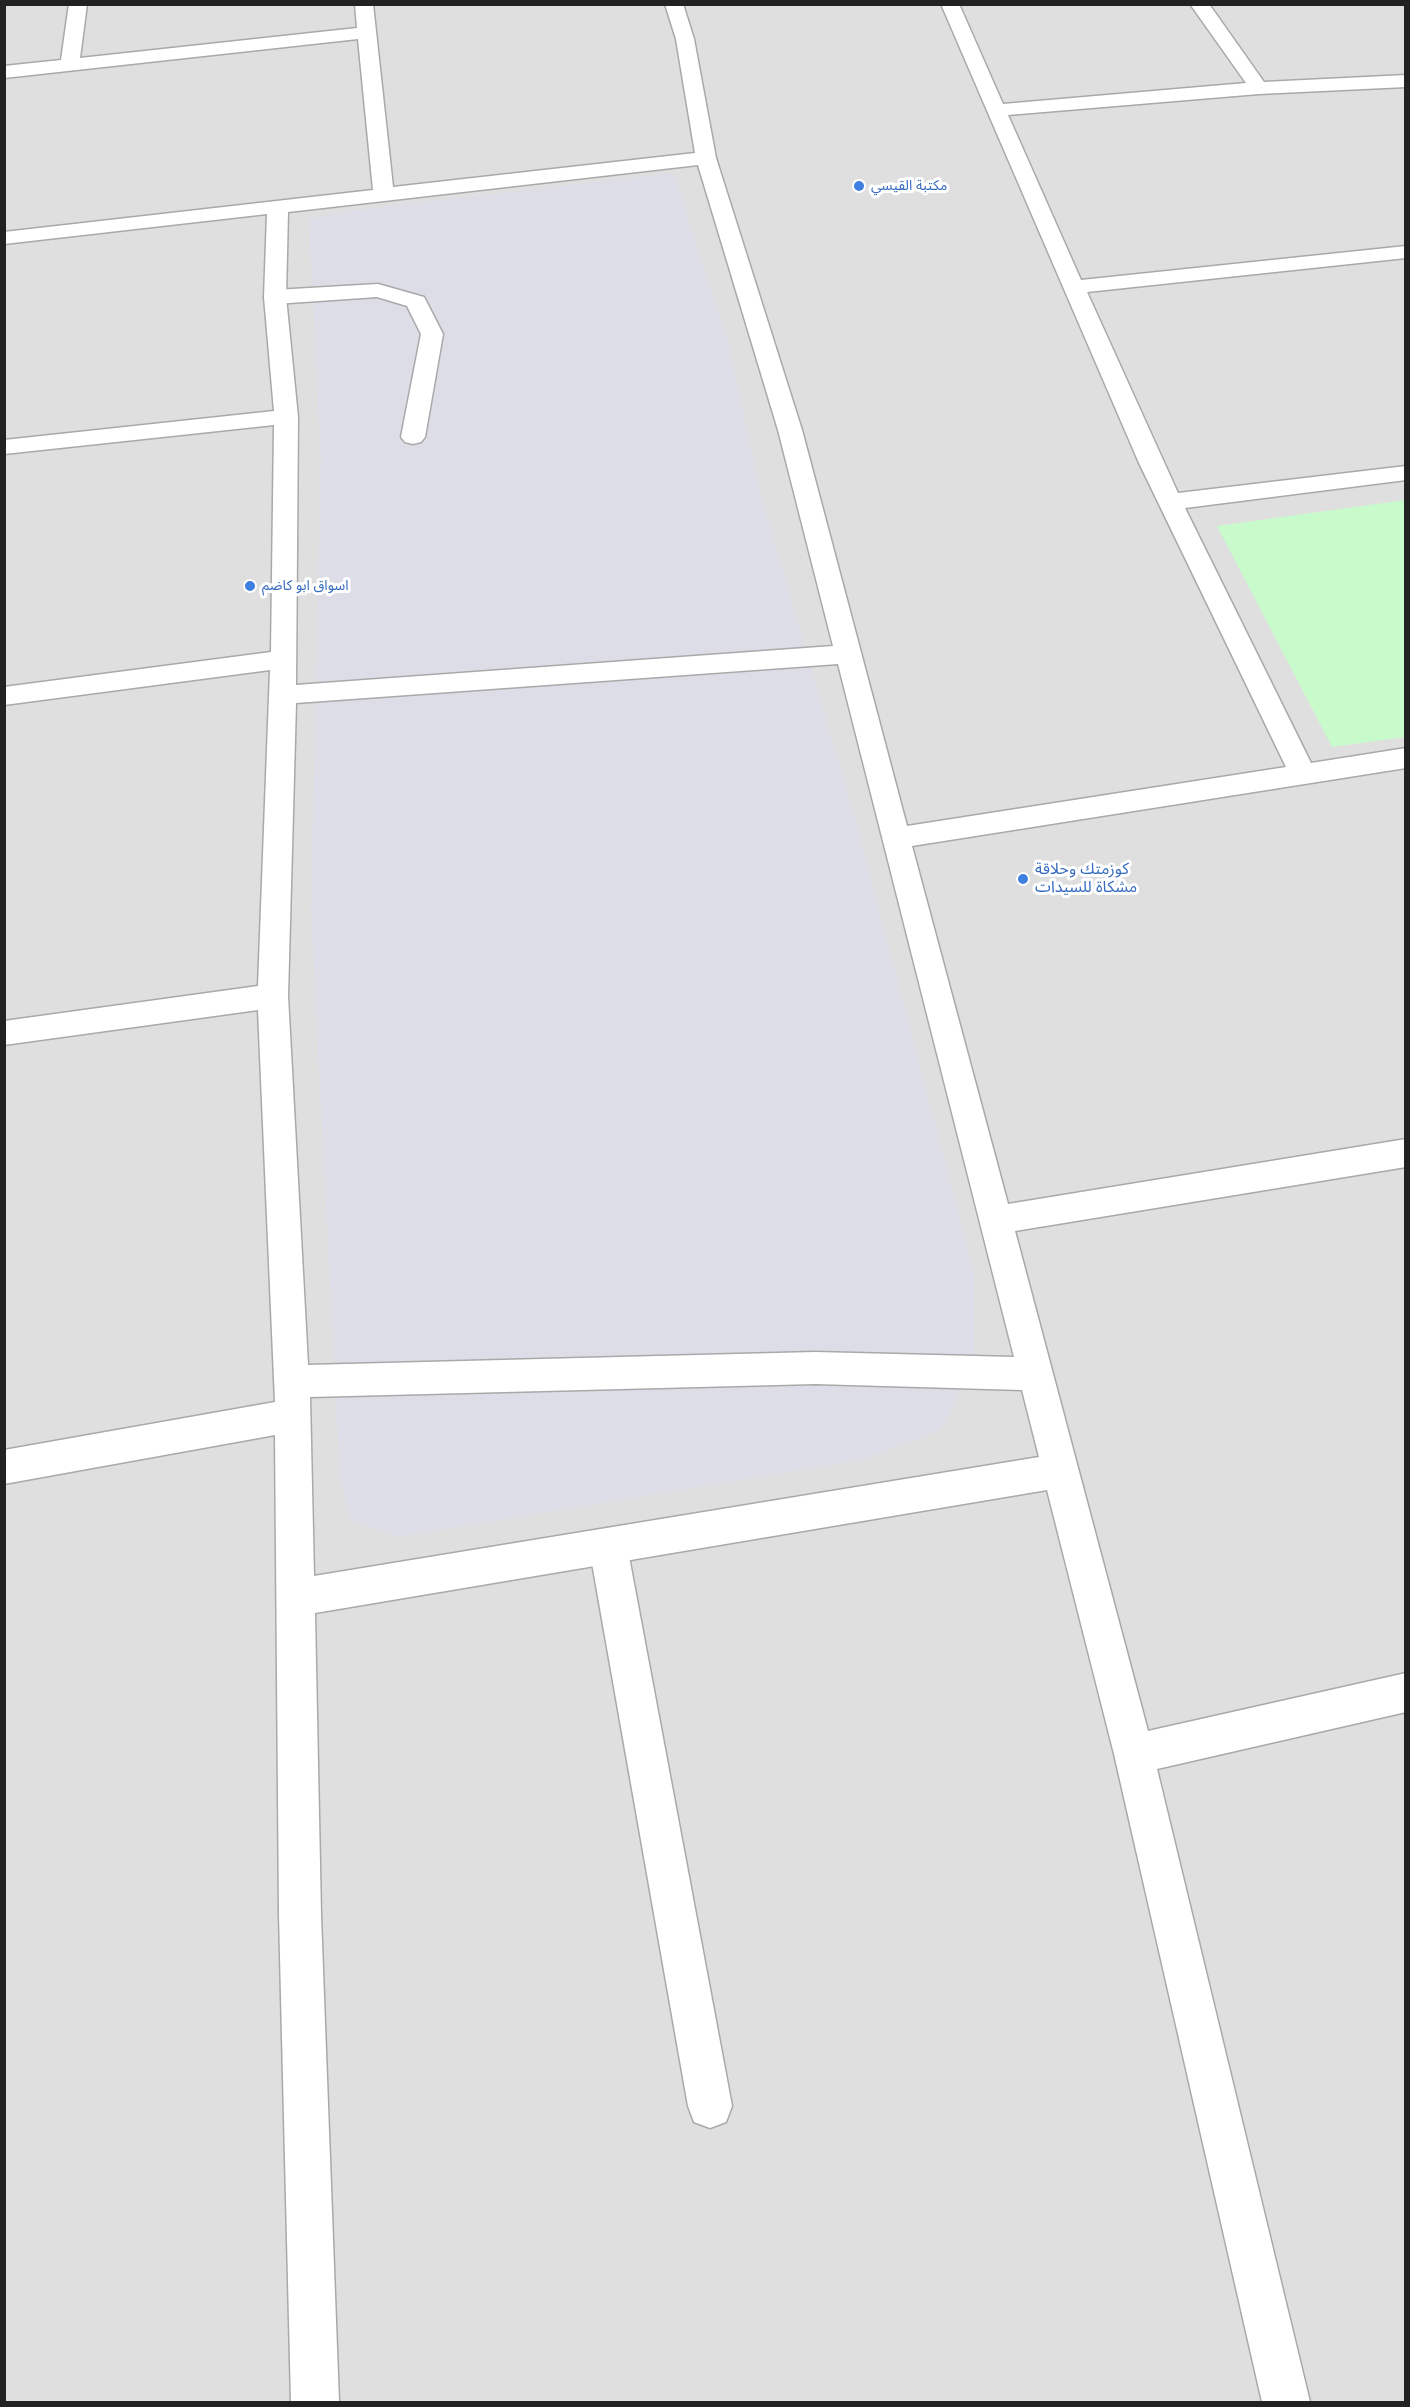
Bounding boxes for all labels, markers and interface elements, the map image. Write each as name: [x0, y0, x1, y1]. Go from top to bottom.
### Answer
place label: مكتبة القيسي: [871, 178, 947, 194]
marker: مكتبة القيسي: [852, 179, 866, 193]
place label: اسواق ابو كاضم: [262, 578, 349, 594]
marker: اسواق ابو كاضم: [243, 579, 257, 593]
place label: كوزمتك وحلاقة مشكاة للسيدات: [1035, 860, 1137, 898]
marker: كوزمتك وحلاقة مشكاة للسيدات: [1016, 872, 1030, 886]

